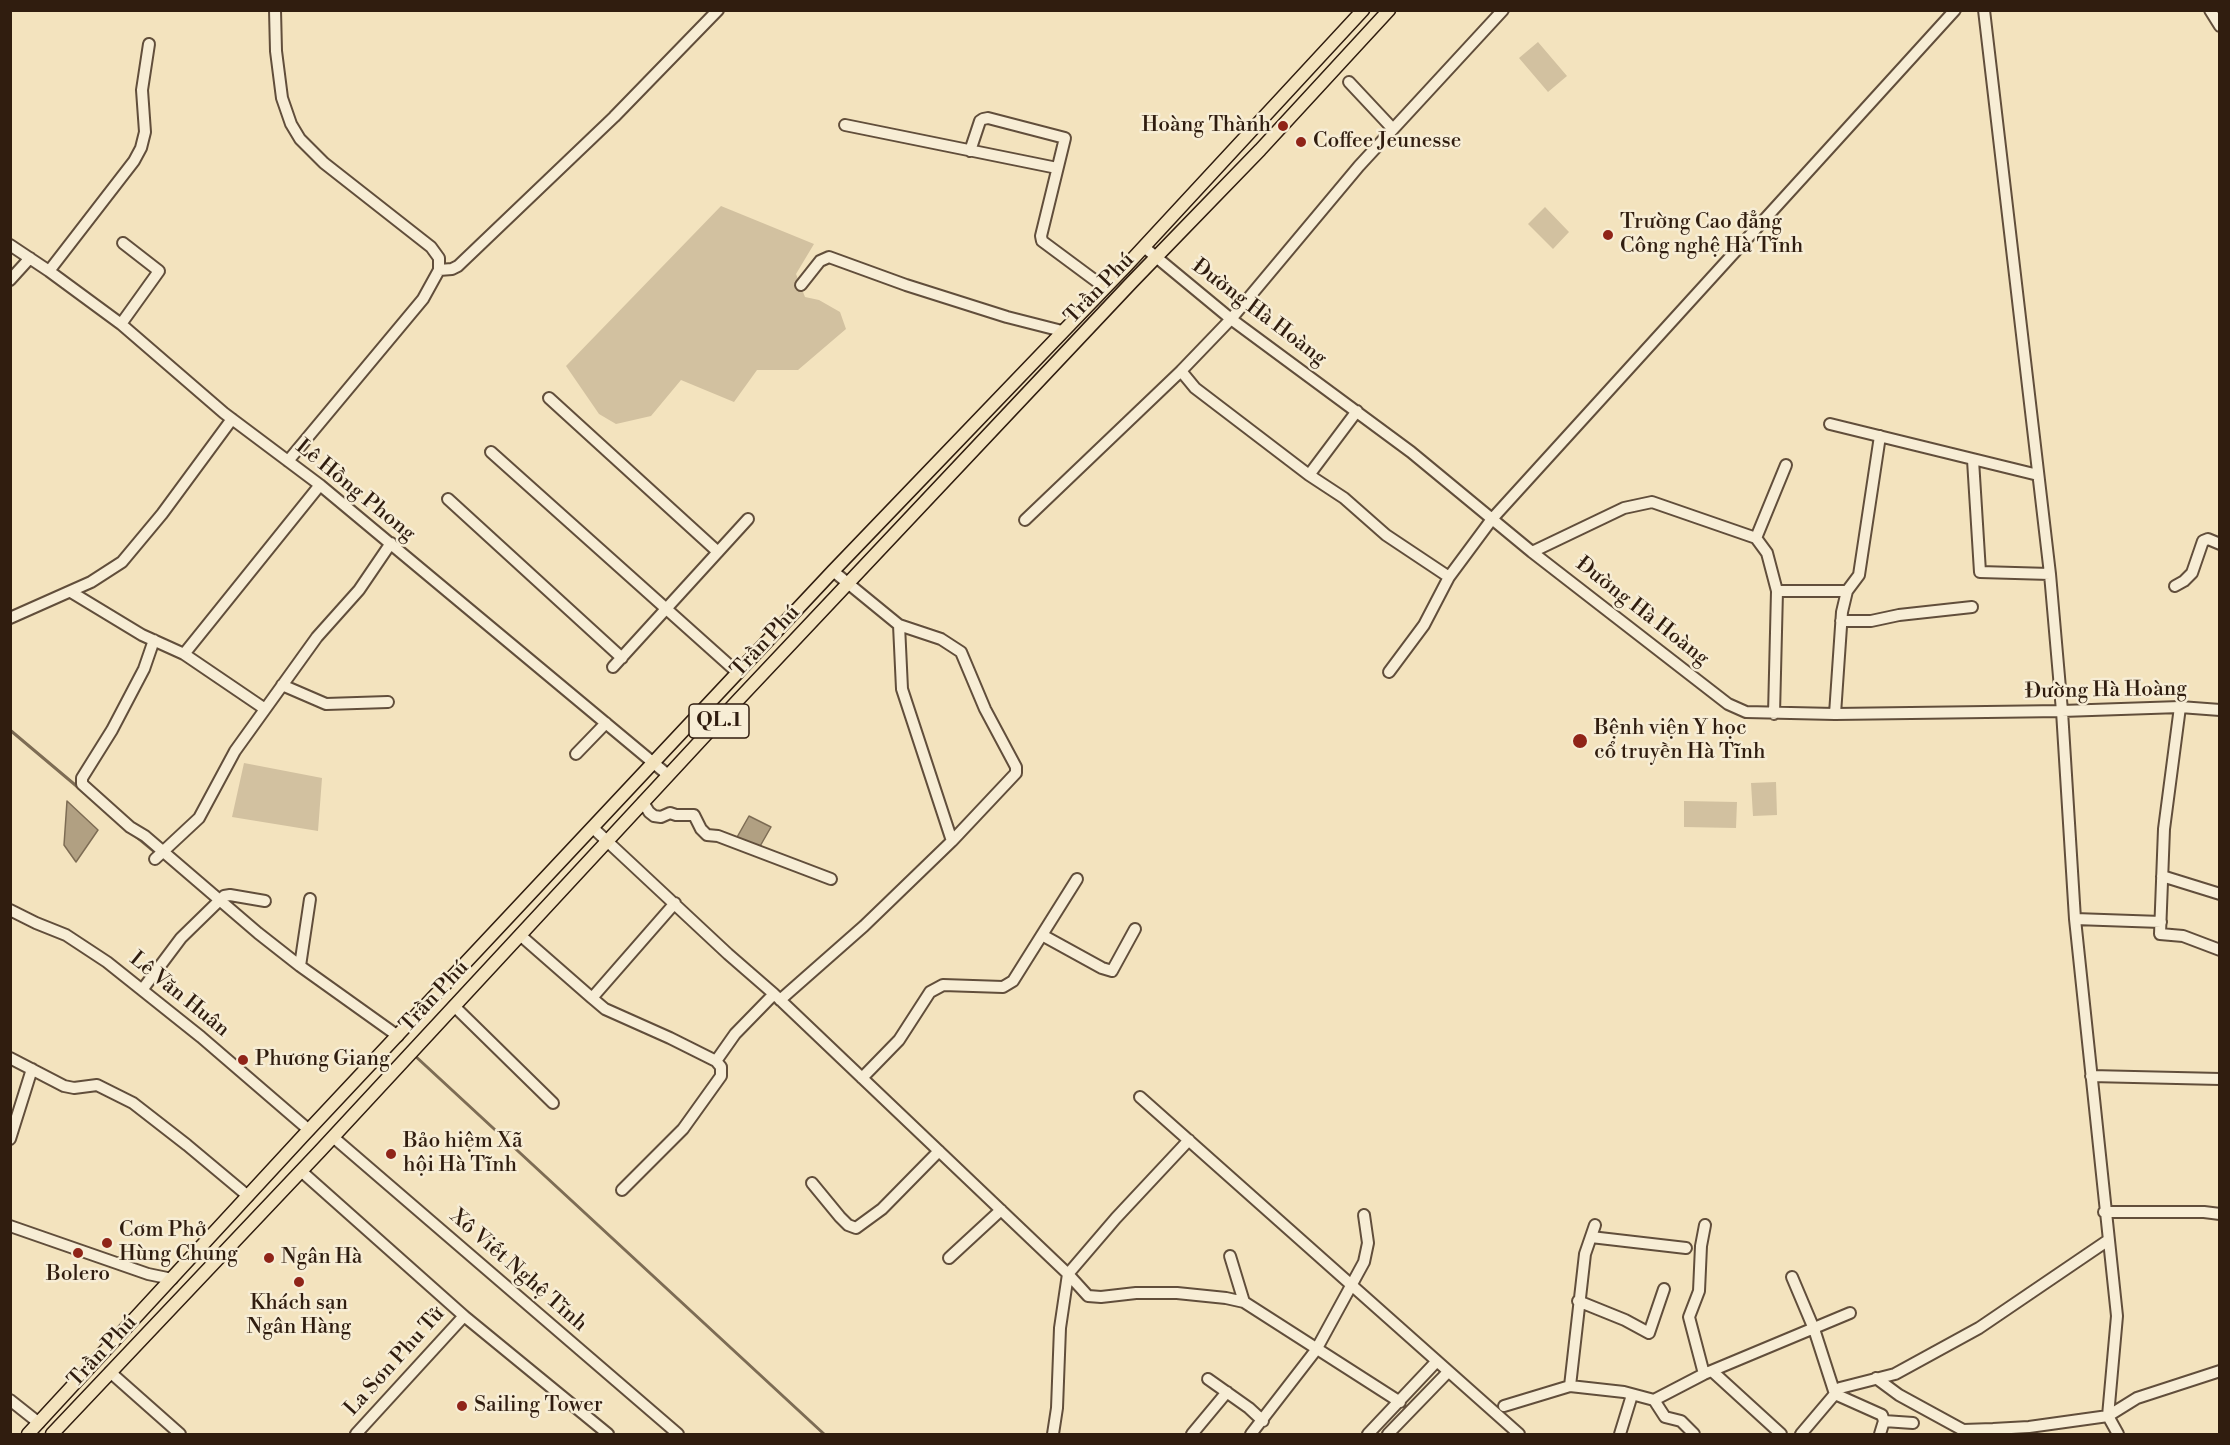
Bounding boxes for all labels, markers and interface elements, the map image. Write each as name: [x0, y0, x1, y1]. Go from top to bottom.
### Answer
place label: Hoàng Thành: [1141, 113, 1271, 139]
marker: Hoàng Thành: [1276, 119, 1290, 133]
place label: Coffee Jeunesse: [1313, 129, 1461, 155]
marker: Coffee Jeunesse: [1294, 135, 1308, 149]
place label: Trường Cao đẳng Công nghệ Hà Tĩnh: [1620, 210, 1803, 260]
marker: Trường Cao đẳng Công nghệ Hà Tĩnh: [1601, 228, 1615, 242]
street label: Trần Phú: [1060, 248, 1140, 330]
street label: Đường Hà Hoàng: [1187, 254, 1331, 372]
street label: Lê Hồng Phong: [290, 435, 420, 547]
street label: Đường Hà Hoàng: [1570, 552, 1714, 672]
street label: Trần Phú: [726, 601, 806, 683]
street label: Đường Hà Hoàng: [2025, 677, 2187, 705]
road number: QL.1: [689, 704, 749, 738]
place label: Bệnh viện Y học cổ truyền Hà Tĩnh: [1594, 716, 1765, 766]
marker: Bệnh viện Y học cổ truyền Hà Tĩnh: [1571, 732, 1589, 750]
street label: Lê Văn Huân: [124, 947, 234, 1043]
street label: Trần Phú: [395, 956, 475, 1038]
place label: Phương Giang: [255, 1047, 390, 1073]
marker: Phương Giang: [236, 1053, 250, 1067]
place label: Bảo hiệm Xã hội Hà Tĩnh: [403, 1129, 523, 1179]
marker: Bảo hiệm Xã hội Hà Tĩnh: [384, 1147, 398, 1161]
street label: Xô Viết Nghệ Tĩnh: [444, 1205, 592, 1337]
place label: Cơm Phở Hùng Chung: [119, 1218, 238, 1268]
marker: Cơm Phở Hùng Chung: [100, 1236, 114, 1250]
place label: Ngân Hà: [281, 1245, 362, 1271]
marker: Bolero: [71, 1246, 85, 1260]
marker: Ngân Hà: [262, 1251, 276, 1265]
place label: Bolero: [46, 1262, 110, 1288]
marker: Khách sạn Ngân Hàng: [292, 1275, 306, 1289]
place label: Khách sạn Ngân Hàng: [247, 1291, 351, 1341]
street label: La Sơn Phu Tử: [340, 1302, 450, 1422]
street label: Trần Phú: [63, 1311, 143, 1393]
place label: Sailing Tower: [474, 1393, 603, 1419]
marker: Sailing Tower: [455, 1399, 469, 1413]

